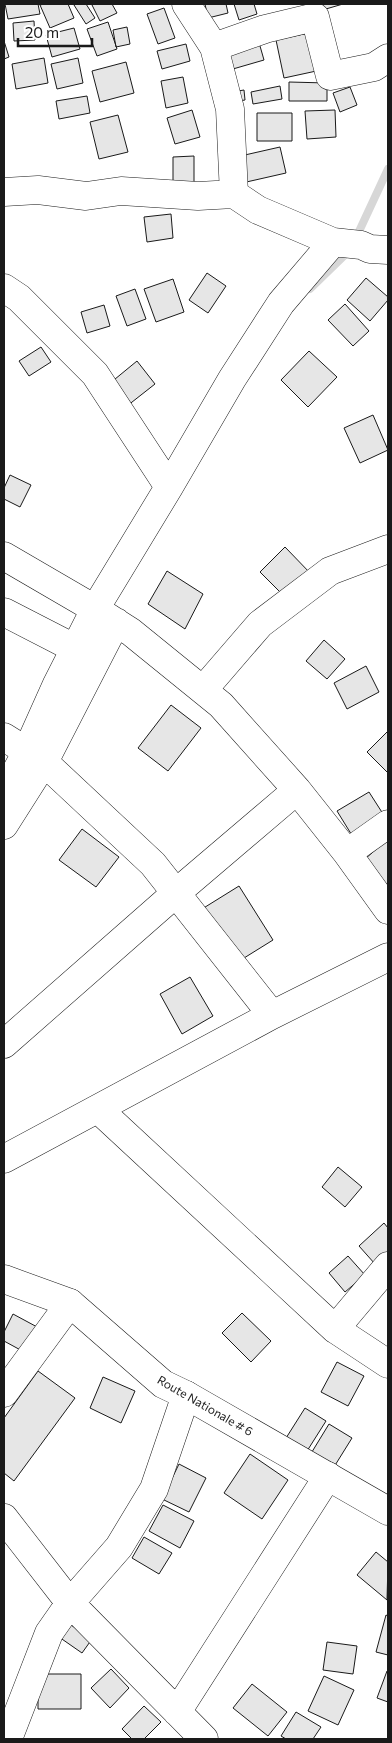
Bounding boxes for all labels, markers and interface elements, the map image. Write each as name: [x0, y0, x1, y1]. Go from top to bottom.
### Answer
scale bar: [18, 15, 91, 47]
text: 20 m: [25, 23, 59, 41]
street label: Route Nationale # 6: [155, 1372, 256, 1438]

